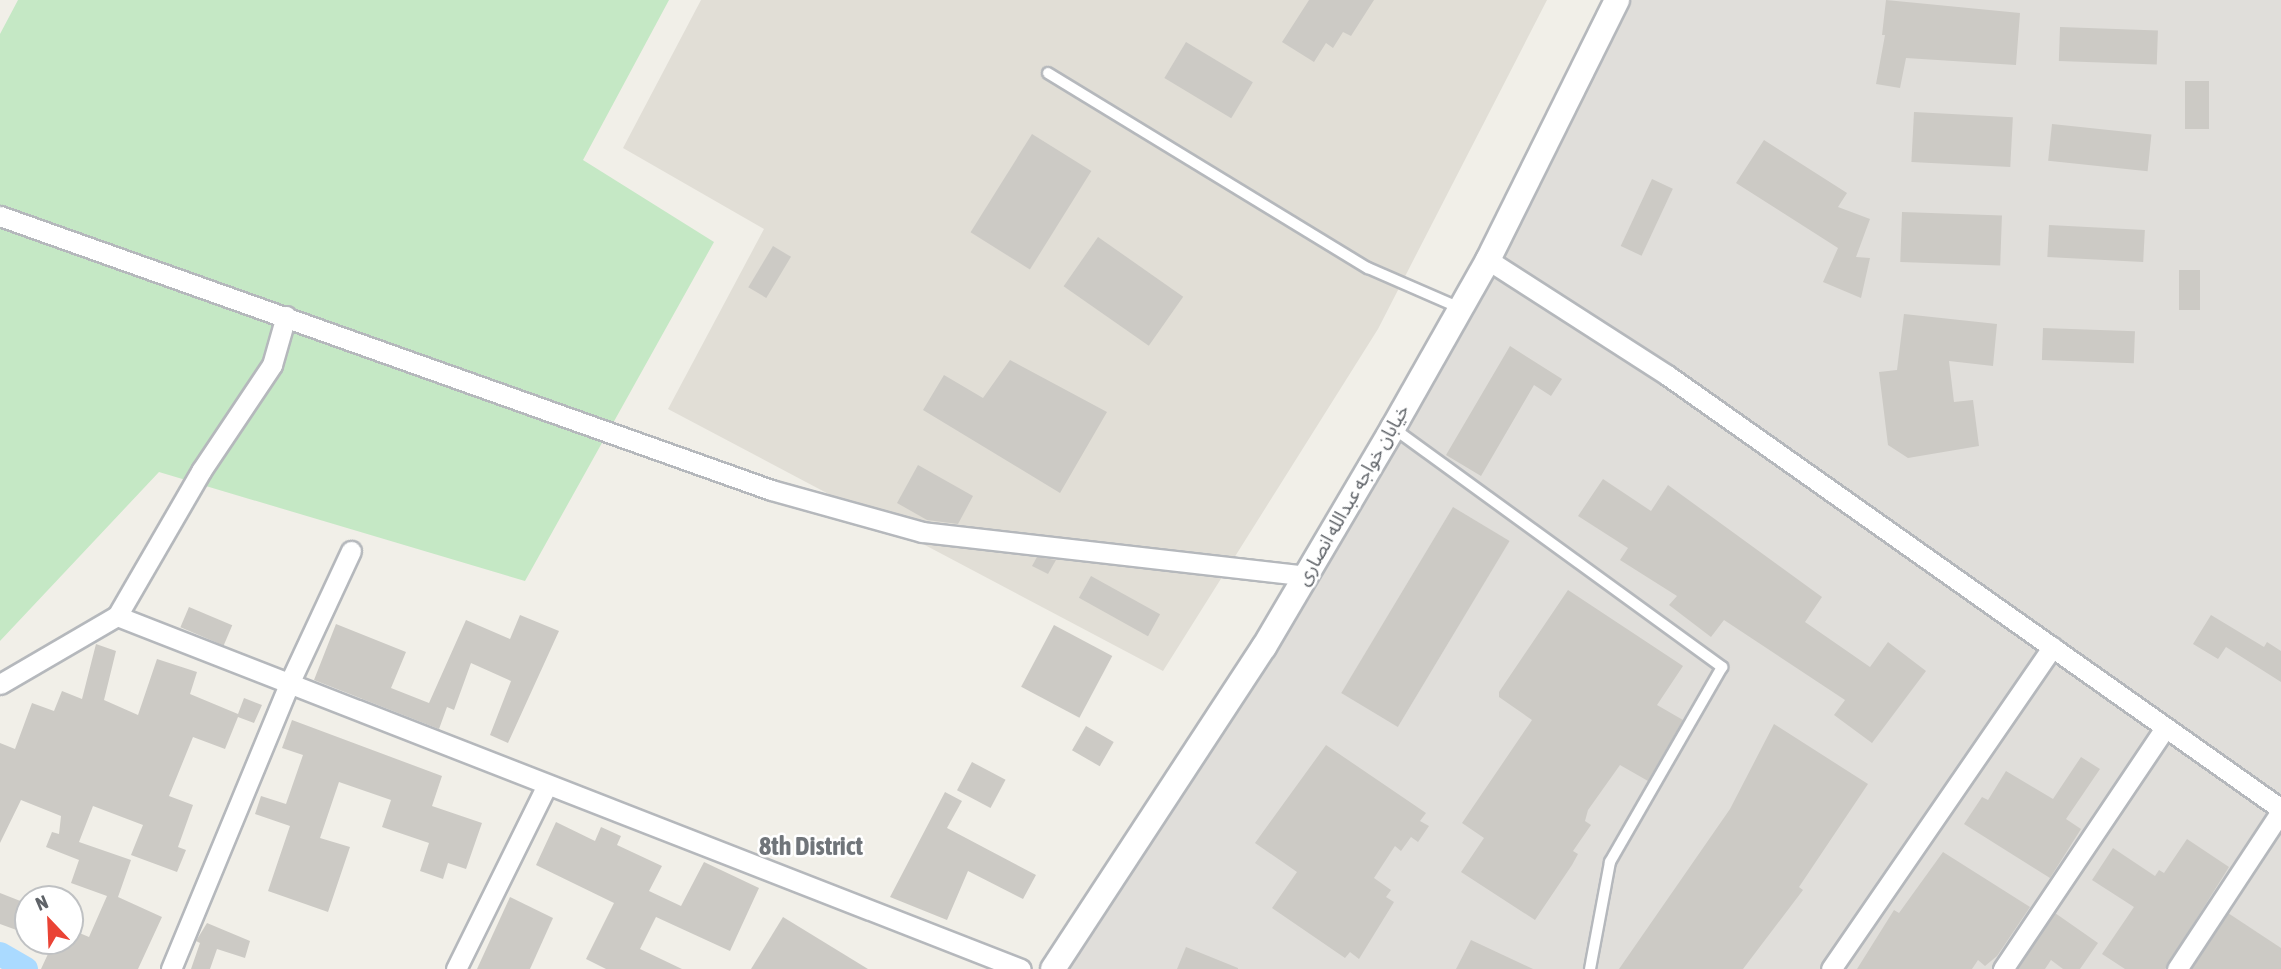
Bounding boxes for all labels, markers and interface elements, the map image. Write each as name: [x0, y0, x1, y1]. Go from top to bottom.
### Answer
street label: خیابان خواجه عبدالله انصاری: [1292, 400, 1414, 590]
district label: 8th District: [759, 831, 863, 863]
north arrow: [14, 885, 84, 955]
text: N: [32, 890, 51, 915]

